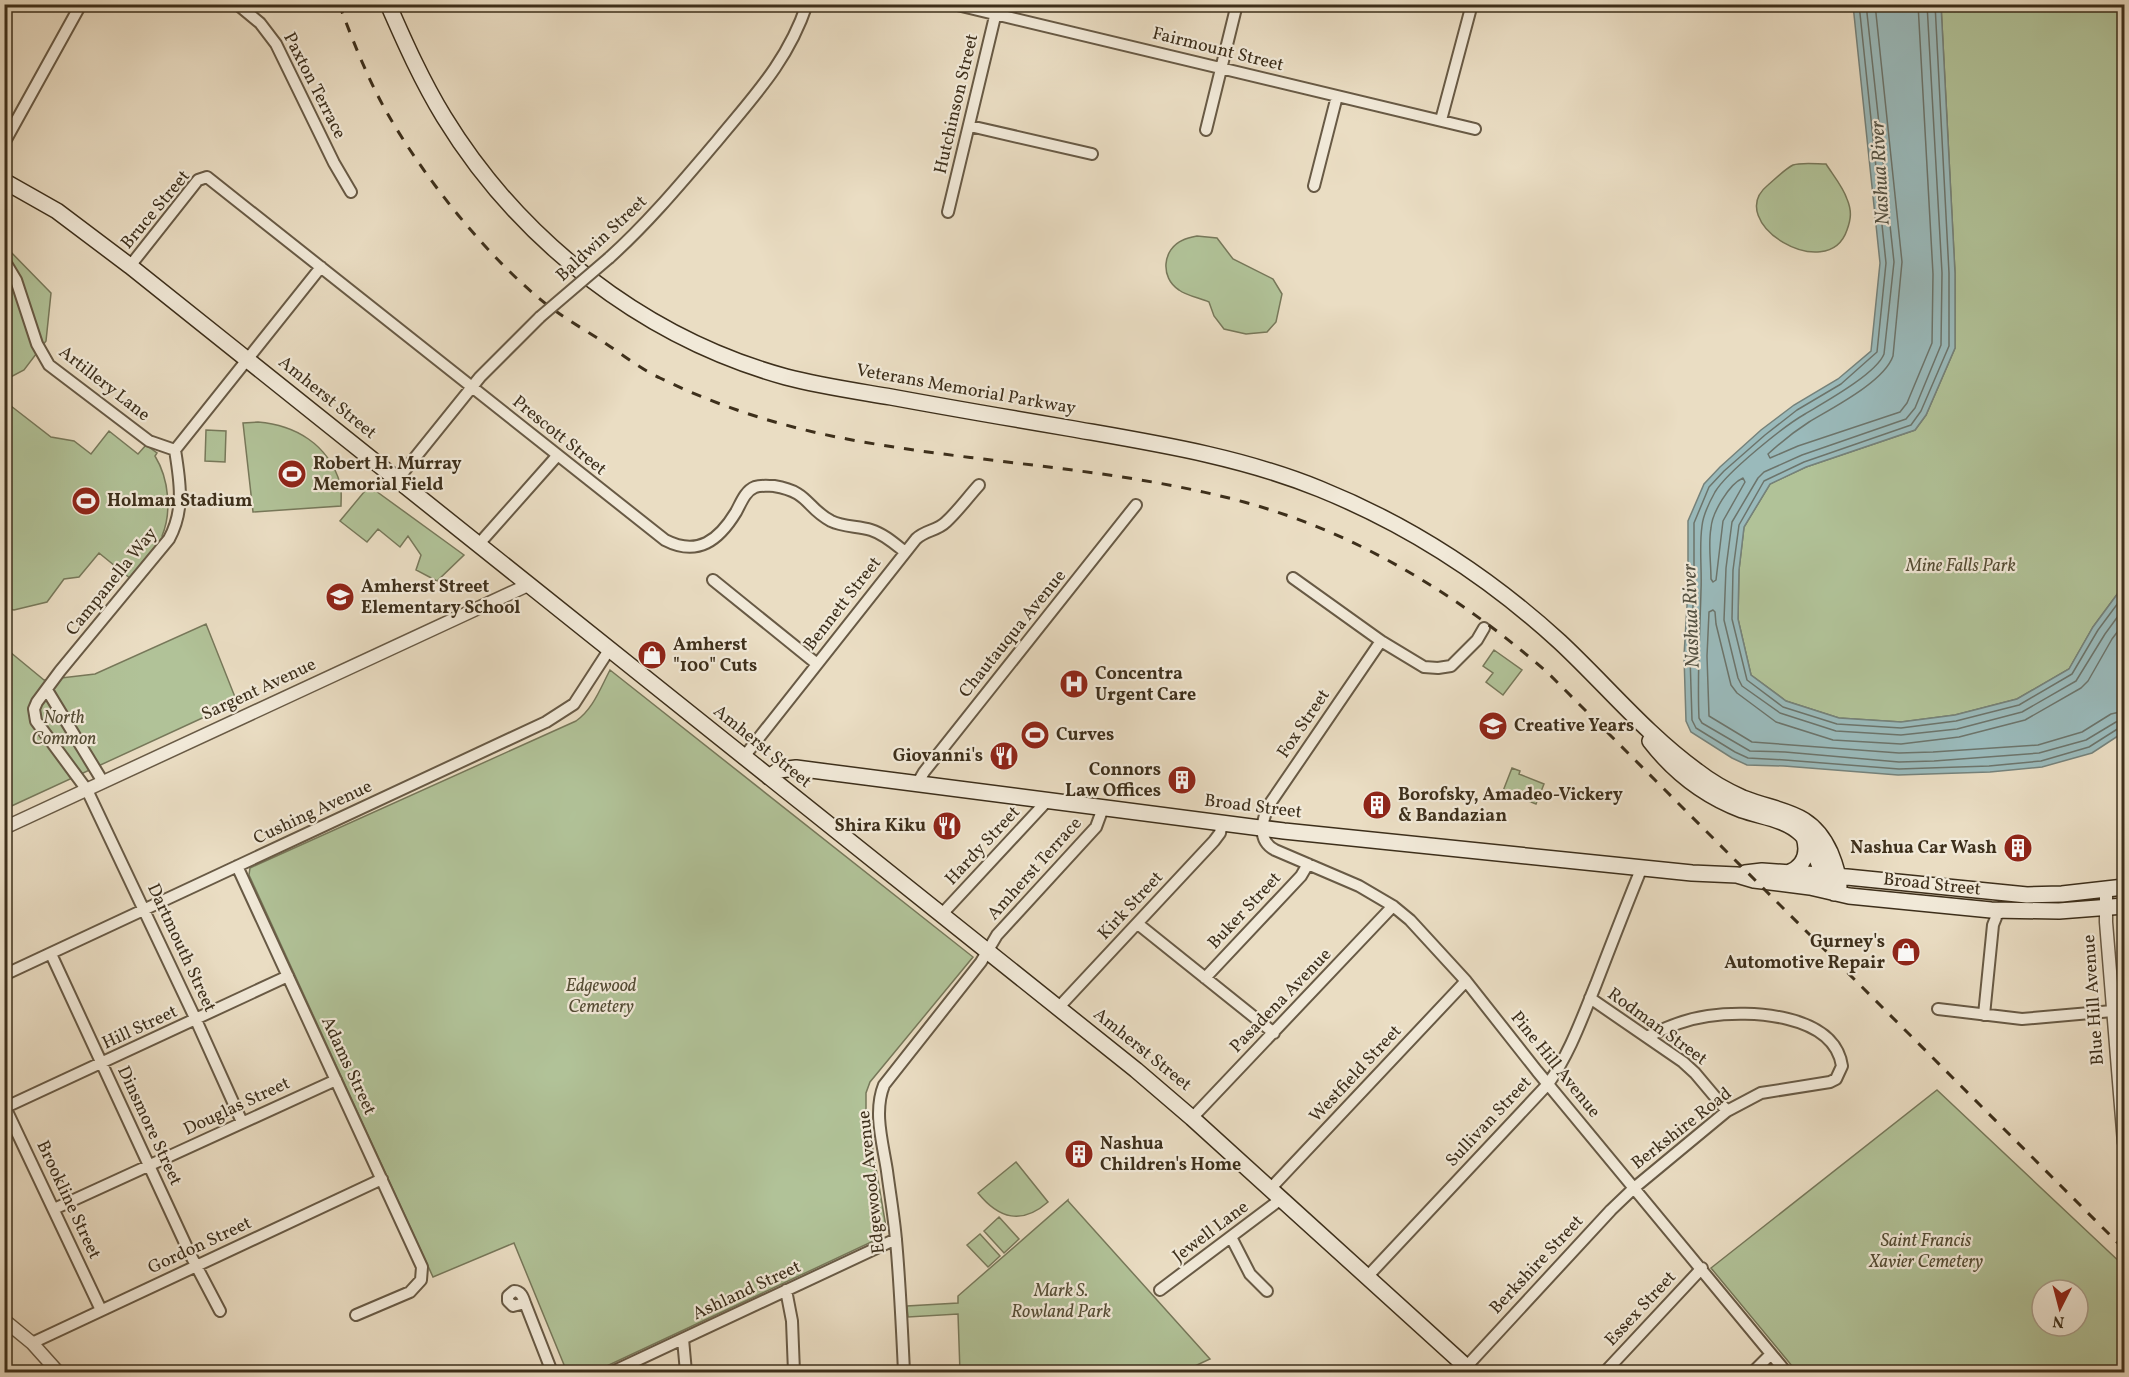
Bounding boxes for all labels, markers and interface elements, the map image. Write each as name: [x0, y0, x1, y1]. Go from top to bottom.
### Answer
street label: Fairmount Street: [1150, 22, 1286, 78]
street label: Paxton Terrace: [276, 28, 352, 144]
street label: Hutchinson Street: [929, 31, 985, 177]
water label: Nashua River: [1864, 120, 1898, 226]
street label: Bruce Street: [115, 165, 197, 255]
street label: Baldwin Street: [551, 190, 653, 288]
street label: Artillery Lane: [53, 340, 155, 428]
street label: Amherst Street: [272, 350, 382, 446]
street label: Veterans Memorial Parkway: [854, 358, 1078, 422]
street label: Prescott Street: [506, 390, 612, 482]
place label: Robert H. Murray Memorial Field: [313, 452, 462, 498]
sports icon: Robert H. Murray Memorial Field: [276, 458, 308, 490]
sports icon: Holman Stadium: [70, 485, 102, 517]
place label: Holman Stadium: [107, 489, 252, 514]
street label: Campanella Way: [60, 522, 164, 642]
street label: Bennett Street: [798, 552, 888, 656]
park label: Mine Falls Park: [1905, 554, 2016, 579]
water label: Nashua River: [1676, 563, 1708, 669]
street label: Chautauqua Avenue: [953, 565, 1073, 703]
place label: Amherst Street Elementary School: [361, 575, 521, 621]
school or university icon: Amherst Street Elementary School: [324, 581, 356, 613]
place label: Amherst "100" Cuts: [673, 633, 757, 679]
shop icon: Amherst "100" Cuts: [636, 639, 668, 671]
street label: Sargent Avenue: [198, 653, 320, 727]
place label: Concentra Urgent Care: [1095, 662, 1196, 708]
hospital icon: Concentra Urgent Care: [1058, 668, 1090, 700]
street label: Fox Street: [1272, 684, 1336, 764]
street label: Amherst Street: [707, 699, 817, 795]
park label: North Common: [32, 706, 96, 752]
school or university icon: Creative Years: [1477, 710, 1509, 742]
place label: Creative Years: [1514, 714, 1634, 739]
sports icon: Curves: [1019, 719, 1051, 751]
place label: Curves: [1056, 723, 1114, 748]
restaurant icon: Giovanni's: [988, 740, 1020, 772]
place label: Giovanni's: [893, 744, 983, 769]
place label: Connors Law Offices: [1065, 758, 1161, 804]
building icon: Connors Law Offices: [1166, 764, 1198, 796]
street label: Cushing Avenue: [250, 775, 376, 851]
place label: Borofsky, Amadeo-Vickery & Bandazian: [1398, 783, 1623, 829]
street label: Broad Street: [1203, 789, 1303, 825]
building icon: Borofsky, Amadeo-Vickery & Bandazian: [1361, 789, 1393, 821]
street label: Hardy Street: [940, 801, 1026, 891]
restaurant icon: Shira Kiku: [931, 810, 963, 842]
street label: Amherst Terrace: [982, 812, 1088, 926]
place label: Shira Kiku: [835, 814, 926, 839]
building icon: Nashua Car Wash: [2002, 832, 2034, 864]
place label: Nashua Car Wash: [1850, 836, 1997, 861]
street label: Kirk Street: [1093, 866, 1169, 946]
street label: Buker Street: [1203, 867, 1287, 955]
street label: Broad Street: [1882, 867, 1982, 903]
street label: Dartmouth Street: [140, 880, 222, 1016]
place label: Gurney's Automotive Repair: [1724, 930, 1885, 976]
street label: Blue Hill Avenue: [2077, 934, 2111, 1066]
shop icon: Gurney's Automotive Repair: [1890, 936, 1922, 968]
street label: Pasadena Avenue: [1224, 943, 1338, 1059]
park label: Edgewood Cemetery: [565, 974, 637, 1020]
street label: Rodman Street: [1602, 982, 1712, 1072]
street label: Hill Street: [98, 1000, 182, 1056]
street label: Amherst Street: [1087, 1002, 1197, 1098]
street label: Pine Hill Avenue: [1504, 1006, 1606, 1124]
street label: Adams Street: [314, 1013, 382, 1119]
street label: Westfield Street: [1304, 1020, 1408, 1128]
street label: Dinsmore Street: [110, 1062, 188, 1190]
street label: Douglas Street: [180, 1071, 294, 1143]
street label: Sullivan Street: [1440, 1071, 1538, 1173]
street label: Berkshire Road: [1627, 1082, 1737, 1176]
street label: Edgewood Avenue: [852, 1109, 892, 1255]
place label: Nashua Children's Home: [1100, 1132, 1241, 1178]
street label: Brookline Street: [30, 1137, 106, 1263]
building icon: Nashua Children's Home: [1063, 1138, 1095, 1170]
street label: Jewell Lane: [1168, 1195, 1254, 1269]
street label: Berkshire Street: [1484, 1210, 1590, 1320]
street label: Gordon Street: [144, 1211, 256, 1281]
park label: Saint Francis Xavier Cemetery: [1868, 1229, 1983, 1275]
street label: Ashland Street: [689, 1255, 805, 1327]
street label: Essex Street: [1599, 1266, 1683, 1352]
north arrow: [2030, 1278, 2090, 1338]
park label: Mark S. Rowland Park: [1011, 1279, 1111, 1325]
text: N: [2051, 1309, 2066, 1332]

